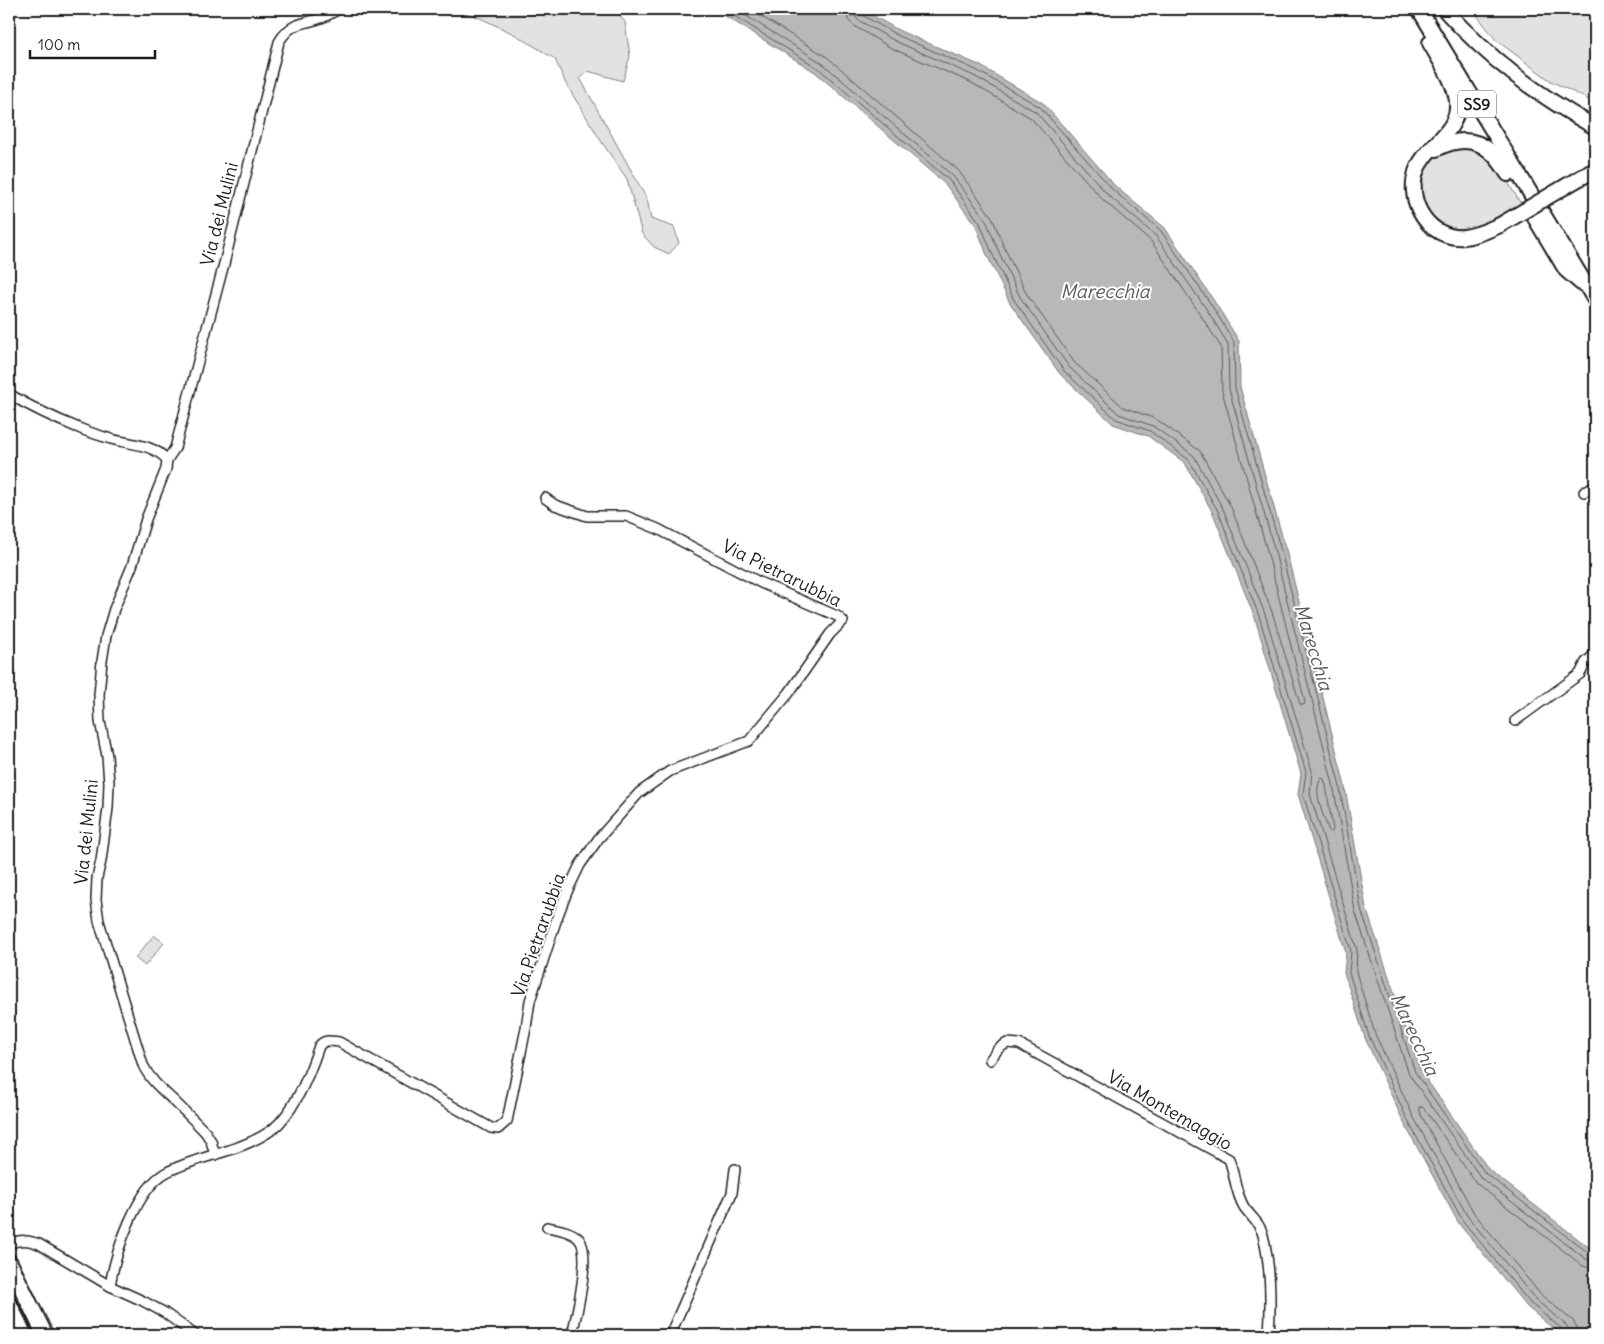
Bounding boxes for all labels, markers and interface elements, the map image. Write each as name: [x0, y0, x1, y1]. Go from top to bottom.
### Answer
scale bar: [30, 28, 155, 60]
text: 100 m: [38, 35, 80, 54]
road number: SS9: [1458, 90, 1496, 118]
street label: Via dei Mulini: [195, 160, 243, 268]
water label: Marecchia: [1061, 279, 1151, 303]
street label: Via Pietrarubbia: [719, 534, 845, 612]
water label: Marecchia: [1290, 601, 1339, 694]
street label: Via dei Mulini: [69, 778, 103, 886]
street label: Via Pietrarubbia: [506, 870, 570, 1000]
water label: Marecchia: [1385, 989, 1445, 1080]
street label: Via Montemaggio: [1103, 1065, 1237, 1155]

